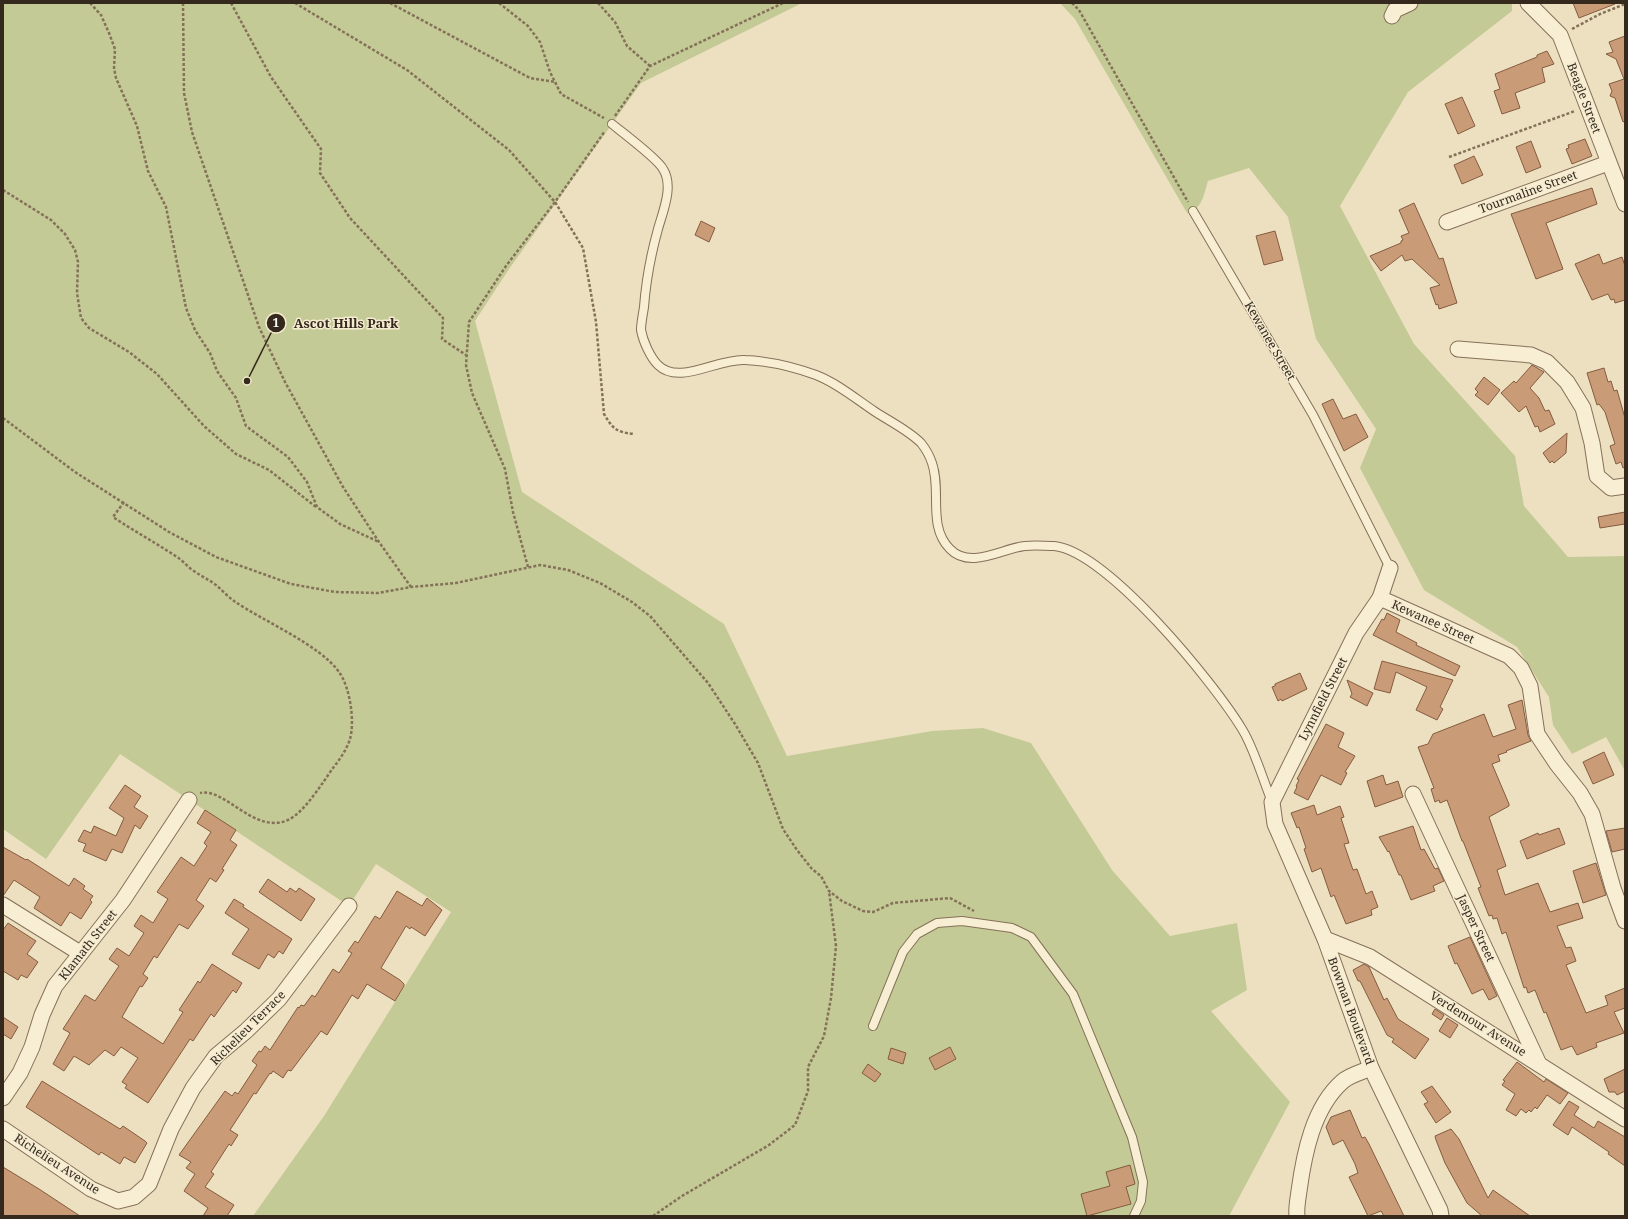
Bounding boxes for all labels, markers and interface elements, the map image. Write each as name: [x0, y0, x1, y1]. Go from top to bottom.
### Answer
street label: Beagle Street: [1563, 60, 1606, 136]
street label: Tourmaline Street: [1476, 166, 1579, 217]
street label: Kewanee Street: [1241, 298, 1300, 383]
callout: Ascot Hills Park: [266, 311, 406, 336]
text: 1: [273, 314, 280, 331]
text: Ascot Hills Park: [294, 314, 399, 332]
street label: Kewanee Street: [1389, 596, 1477, 647]
street label: Lynnfield Street: [1294, 654, 1351, 743]
street label: Jasper Street: [1453, 890, 1499, 964]
street label: Klamath Street: [55, 906, 121, 984]
street label: Bowman Boulevard: [1324, 955, 1379, 1068]
street label: Richelieu Terrace: [206, 986, 289, 1069]
street label: Verdemour Avenue: [1427, 987, 1530, 1060]
street label: Richelieu Avenue: [11, 1129, 104, 1198]

